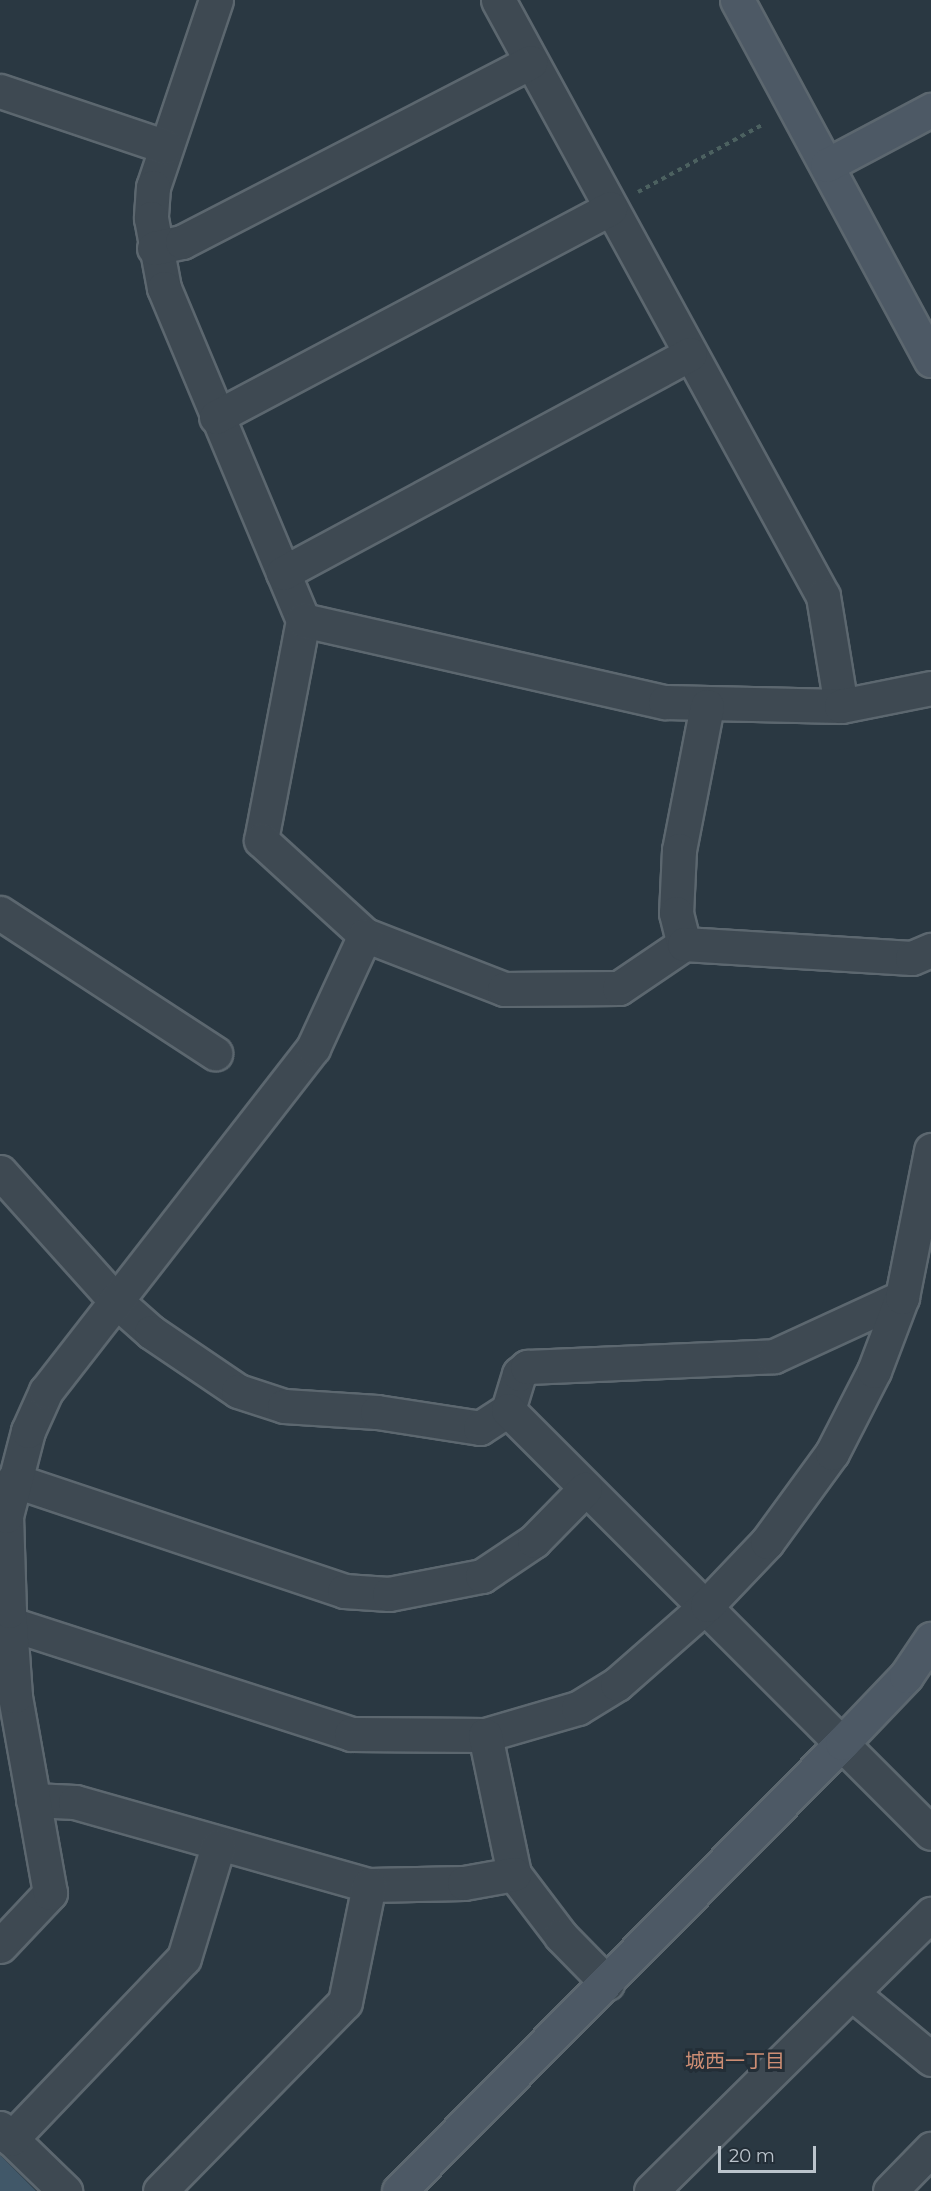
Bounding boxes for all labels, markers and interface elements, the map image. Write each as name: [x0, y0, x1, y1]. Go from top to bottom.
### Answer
district label: 城西一丁目: [685, 2049, 785, 2073]
scale bar: [721, 2134, 818, 2172]
text: 20 m: [729, 2145, 775, 2167]

